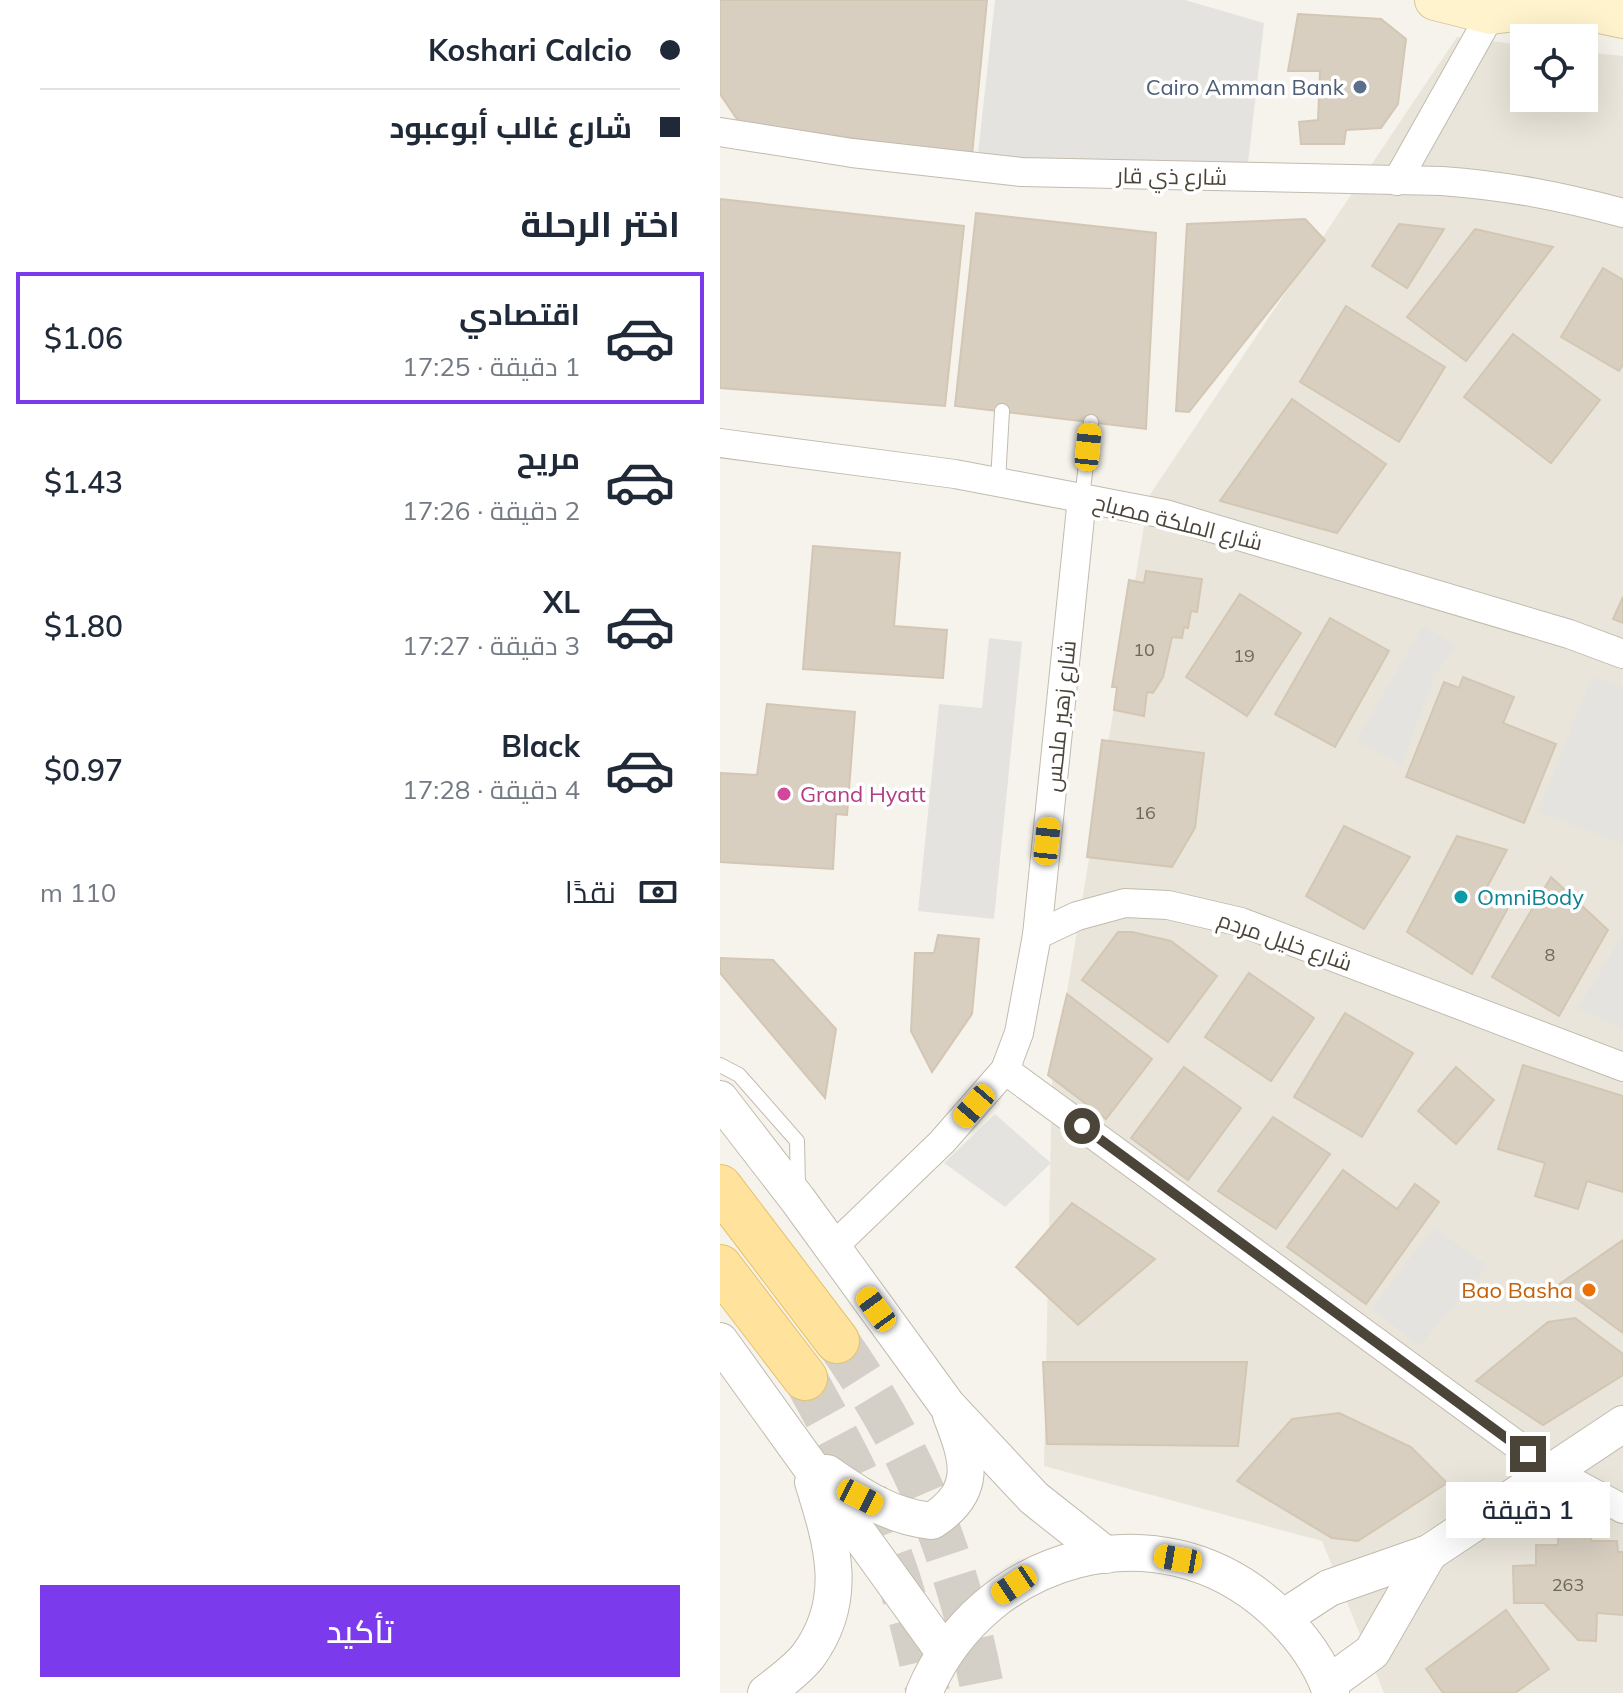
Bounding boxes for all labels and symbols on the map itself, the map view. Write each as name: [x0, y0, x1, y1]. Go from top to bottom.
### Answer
place label: Cairo Amman Bank: [1146, 73, 1345, 101]
marker: Cairo Amman Bank: [1351, 78, 1369, 96]
street label: شارع ذي قار: [1115, 161, 1227, 194]
car: [1074, 422, 1102, 472]
street label: شارع الملكة مصباح: [1090, 487, 1266, 558]
house number: 10: [1133, 638, 1155, 661]
street label: شارع زهير ملحس: [1038, 639, 1083, 793]
house number: 19: [1233, 644, 1255, 667]
place label: Grand Hyatt: [800, 780, 926, 808]
marker: Grand Hyatt: [775, 785, 793, 803]
house number: 16: [1134, 801, 1156, 824]
car: [1033, 816, 1061, 866]
place label: OmniBody: [1477, 883, 1584, 911]
marker: OmniBody: [1452, 888, 1470, 906]
street label: شارع خليل مردم: [1214, 905, 1356, 979]
house number: 8: [1545, 943, 1555, 966]
car: [949, 1080, 999, 1132]
route start: [1064, 1108, 1100, 1144]
place label: Bao Basha: [1461, 1276, 1573, 1304]
marker: Bao Basha: [1580, 1281, 1598, 1299]
car: [852, 1283, 900, 1335]
route end: [1510, 1436, 1546, 1472]
car: [833, 1475, 887, 1519]
callout: 1 دقيقة: [1446, 1482, 1610, 1538]
car: [1152, 1543, 1204, 1575]
car: [987, 1562, 1041, 1608]
house number: 263: [1552, 1573, 1584, 1596]

